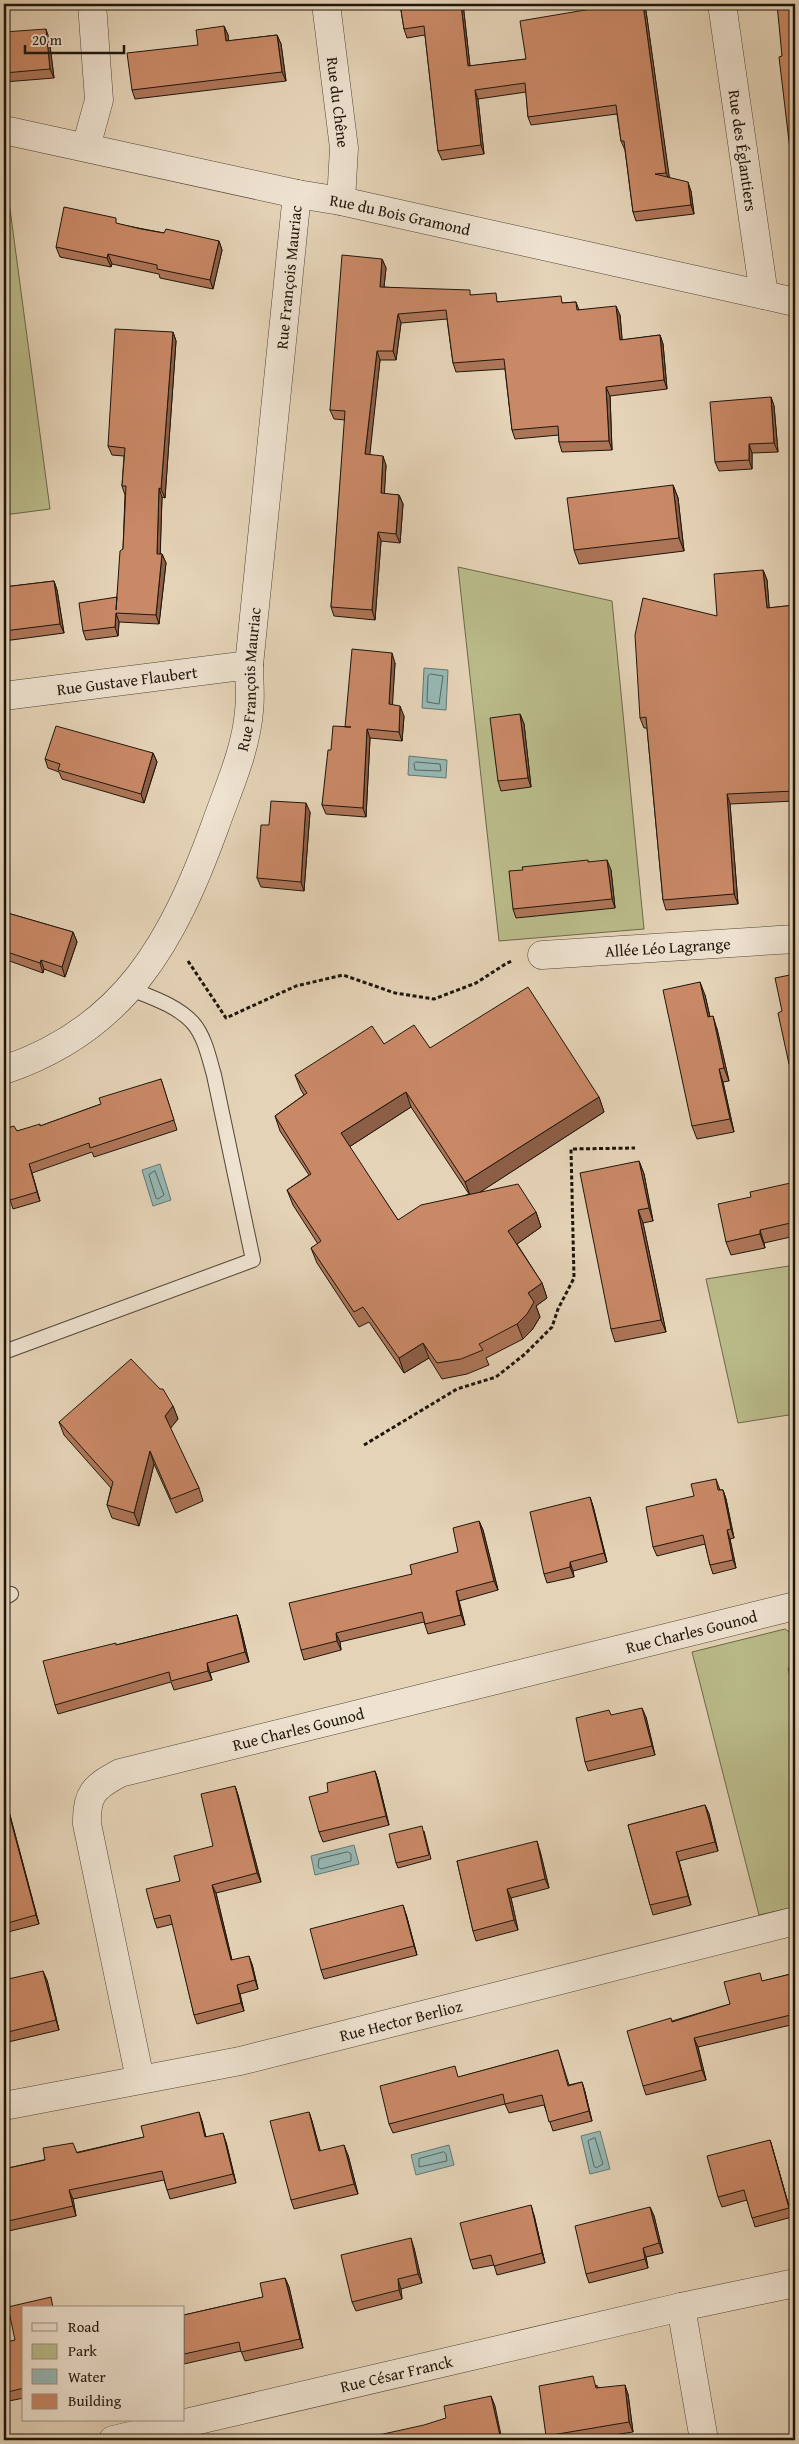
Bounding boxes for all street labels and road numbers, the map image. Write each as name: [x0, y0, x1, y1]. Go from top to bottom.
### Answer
street label: Rue du Chêne: [321, 55, 356, 149]
street label: Rue des Églantiers: [723, 88, 764, 213]
street label: Rue du Bois Gramond: [328, 187, 473, 242]
street label: Rue François Mauriac: [269, 204, 308, 350]
street label: Rue François Mauriac: [230, 606, 267, 754]
street label: Rue Gustave Flaubert: [55, 660, 199, 701]
street label: Allée Léo Lagrange: [604, 931, 731, 963]
street label: Rue Charles Gounod: [623, 1604, 760, 1659]
street label: Rue Charles Gounod: [230, 1701, 367, 1757]
street label: Rue Hector Berlioz: [337, 1993, 464, 2047]
street label: Rue César Franck: [338, 2349, 456, 2398]

